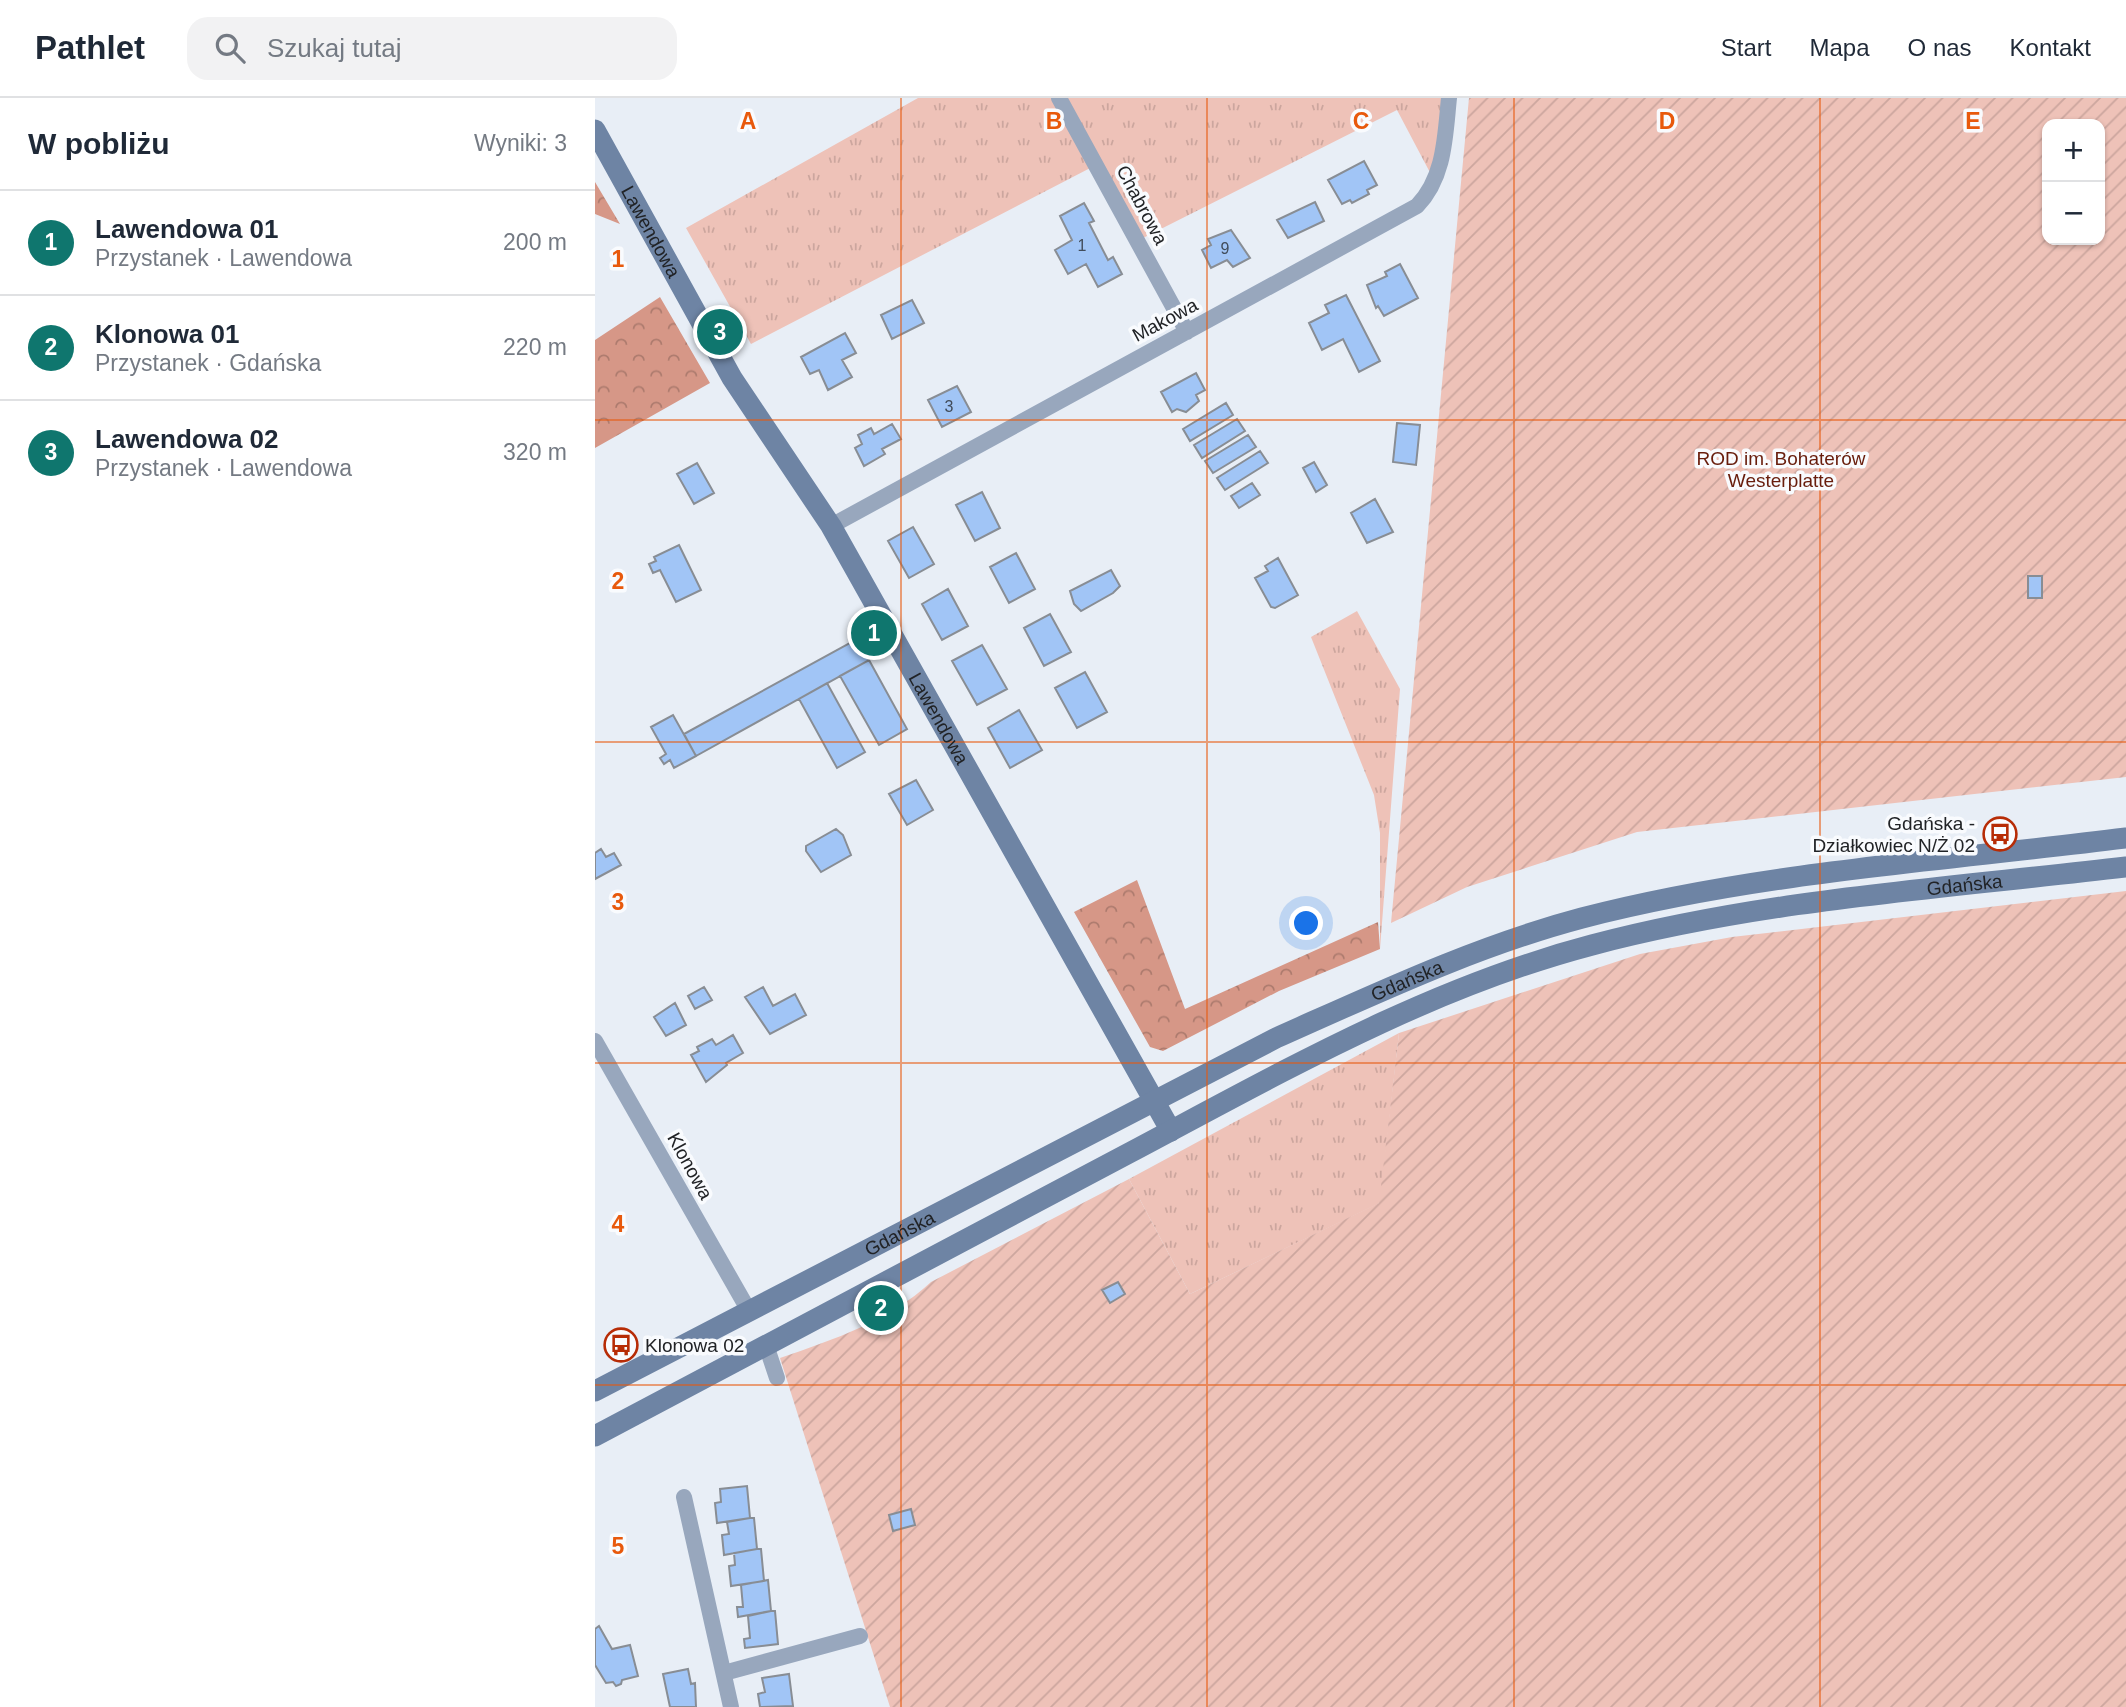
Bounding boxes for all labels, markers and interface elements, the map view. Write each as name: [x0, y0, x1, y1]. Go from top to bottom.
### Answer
search box: [187, 17, 677, 80]
text: Pathlet: [35, 29, 145, 66]
icon: search: [211, 29, 249, 67]
text: Szukaj tutaj: [267, 33, 401, 63]
text: Start: [1721, 34, 1772, 61]
text: Mapa: [1810, 34, 1870, 61]
text: O nas: [1908, 34, 1972, 61]
text: Kontakt: [2010, 34, 2091, 61]
text: A: [740, 108, 756, 134]
text: B: [1046, 108, 1062, 134]
text: C: [1353, 108, 1369, 134]
text: D: [1659, 108, 1675, 134]
text: E: [1965, 108, 1981, 134]
map controls: [2042, 119, 2105, 245]
button: +: [2042, 119, 2105, 182]
text: W pobliżu: [28, 127, 170, 160]
text: Wyniki: 3: [474, 130, 567, 156]
street label: Chabrowa: [1112, 162, 1172, 249]
street label: Lawendowa: [617, 182, 685, 281]
button: −: [2042, 182, 2105, 245]
text: Lawendowa 01: [95, 214, 279, 244]
text: 1: [45, 229, 57, 255]
text: 200 m: [503, 229, 567, 255]
house number: 1: [1078, 237, 1087, 254]
house number: 9: [1221, 240, 1230, 257]
text: Przystanek · Lawendowa: [95, 245, 352, 271]
text: 1: [612, 246, 625, 272]
street label: Makowa: [1129, 294, 1202, 346]
pin: 3: [697, 306, 743, 358]
text: Klonowa 01: [95, 319, 239, 349]
text: 2: [45, 334, 57, 360]
text: 220 m: [503, 334, 567, 360]
text: Przystanek · Gdańska: [95, 350, 321, 376]
house number: 3: [945, 398, 954, 415]
text: Lawendowa 02: [95, 424, 279, 454]
text: 3: [45, 439, 57, 465]
text: 320 m: [503, 439, 567, 465]
park label: ROD im. Bohaterów Westerplatte: [1697, 448, 1866, 491]
text: Przystanek · Lawendowa: [95, 455, 352, 481]
text: 2: [612, 568, 624, 594]
pin: 1: [851, 607, 897, 659]
street label: Lawendowa: [905, 669, 973, 768]
place label: Gdańska - Działkowiec N/Ż 02: [1812, 813, 1975, 856]
bus stop icon: Gdańska - Działkowiec N/Ż 02: [1981, 815, 2019, 853]
street label: Gdańska: [1926, 870, 2004, 899]
text: 3: [612, 889, 624, 915]
your location: [1289, 906, 1323, 940]
street label: Gdańska: [1368, 956, 1446, 1005]
street label: Klonowa: [663, 1129, 717, 1203]
street label: Gdańska: [861, 1206, 939, 1260]
text: 4: [612, 1211, 625, 1237]
pin: 2: [858, 1282, 904, 1334]
bus stop icon: Klonowa 02: [602, 1326, 640, 1364]
place label: Klonowa 02: [645, 1335, 744, 1356]
text: 5: [612, 1533, 625, 1559]

